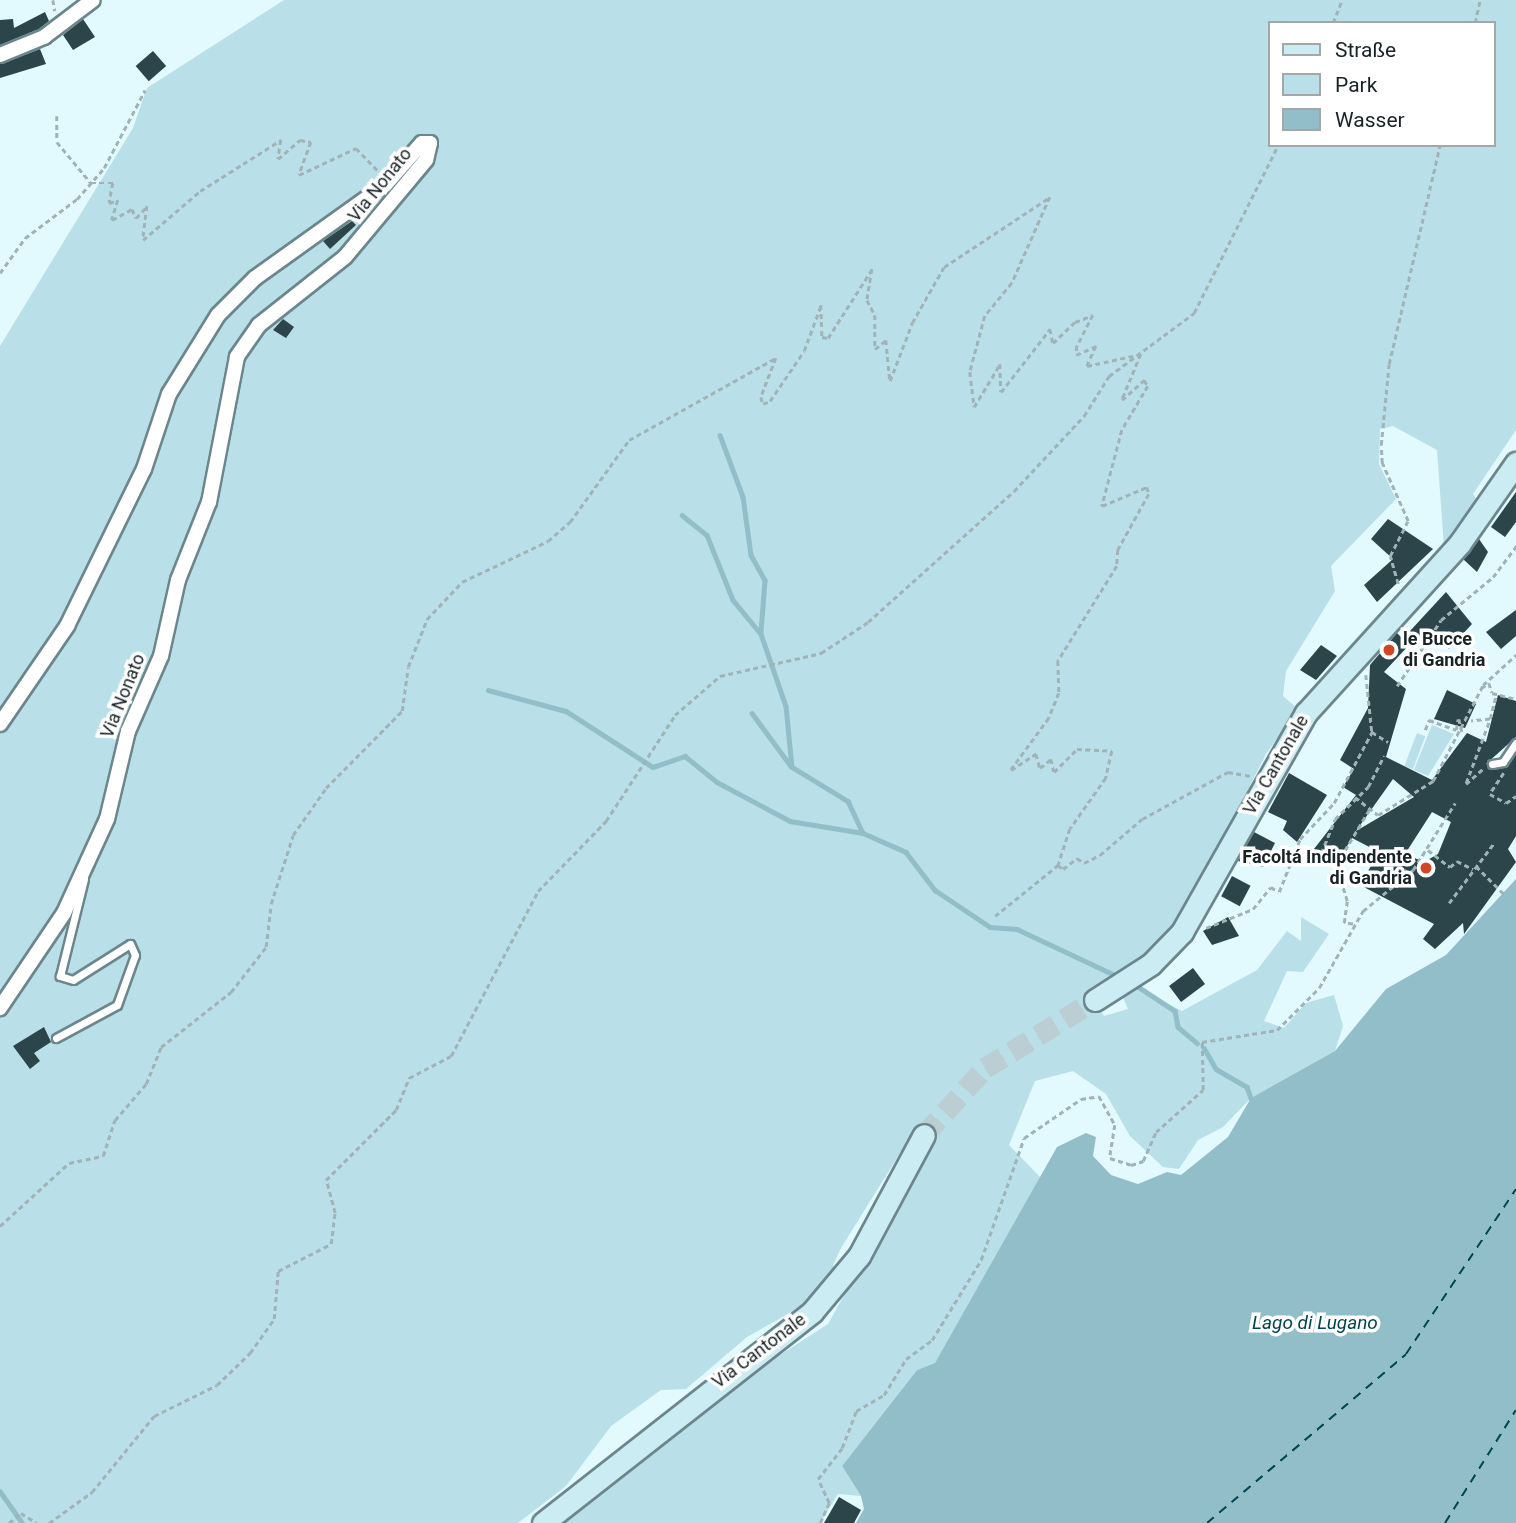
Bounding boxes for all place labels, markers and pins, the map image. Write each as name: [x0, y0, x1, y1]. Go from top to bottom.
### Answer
place label: le Bucce di Gandria: [1403, 629, 1485, 672]
marker: le Bucce di Gandria: [1381, 642, 1397, 658]
place label: Facoltá Indipendente di Gandria: [1242, 847, 1412, 890]
marker: Facoltá Indipendente di Gandria: [1418, 860, 1434, 876]

